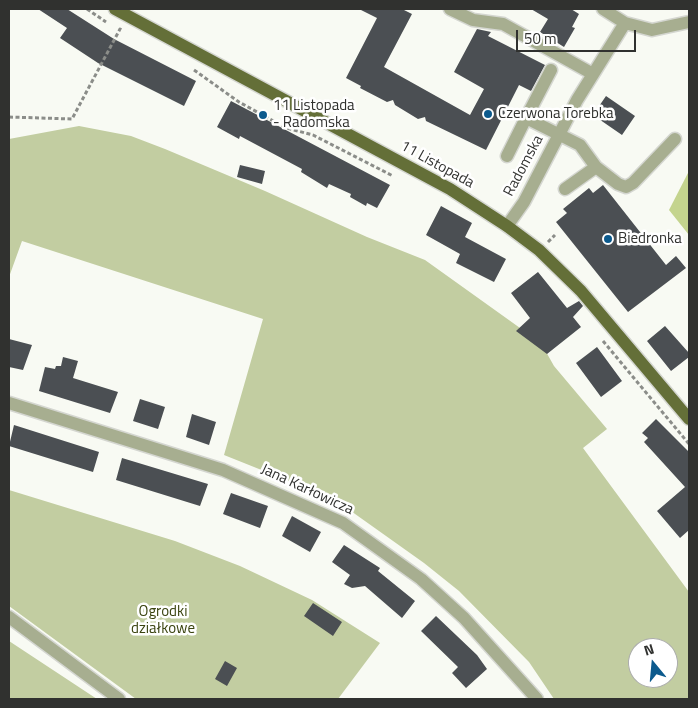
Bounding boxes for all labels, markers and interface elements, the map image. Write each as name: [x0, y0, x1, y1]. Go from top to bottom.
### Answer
scale bar: [518, 20, 638, 52]
text: 50 m: [524, 27, 557, 50]
place label: 11 Listopada - Radomska: [273, 97, 355, 132]
place label: Czerwona Torebka: [498, 105, 613, 123]
marker: Czerwona Torebka: [482, 108, 494, 120]
marker: 11 Listopada - Radomska: [257, 109, 269, 121]
street label: Radomska: [500, 132, 548, 200]
street label: 11 Listopada: [397, 137, 477, 193]
place label: Biedronka: [618, 230, 682, 248]
marker: Biedronka: [602, 233, 614, 245]
street label: Jana Karłowicza: [258, 461, 356, 519]
park label: Ogrodki działkowe: [131, 603, 195, 638]
north arrow: [628, 638, 678, 688]
text: N: [641, 638, 656, 661]

